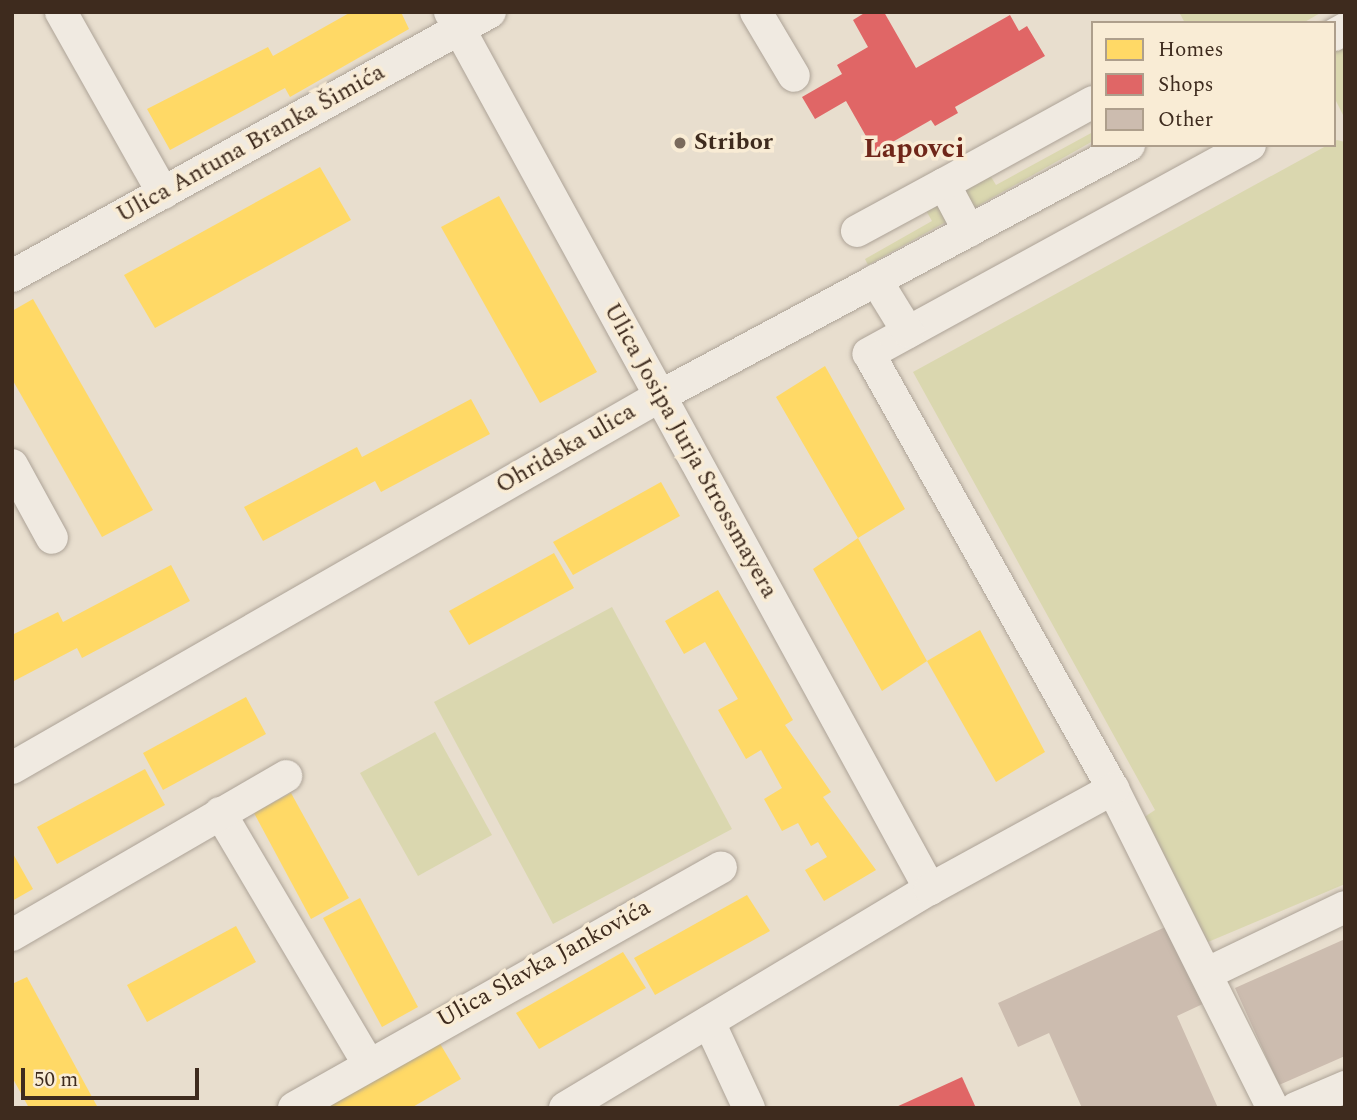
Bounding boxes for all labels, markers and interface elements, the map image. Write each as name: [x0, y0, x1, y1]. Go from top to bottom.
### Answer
legend: [1091, 21, 1336, 147]
text: Homes: [1158, 34, 1224, 66]
street label: Ulica Antuna Branka Šimića: [112, 58, 390, 230]
text: Shops: [1158, 69, 1214, 101]
text: Other: [1158, 104, 1213, 136]
place label: Stribor: [694, 129, 773, 157]
district label: Lapovci: [864, 132, 964, 166]
marker: Stribor: [672, 135, 688, 151]
street label: Ulica Josipa Jurja Strossmayera: [597, 298, 783, 604]
street label: Ohridska ulica: [491, 397, 641, 501]
street label: Ulica Slavka Jankovića: [432, 893, 656, 1035]
scale bar: [24, 1054, 203, 1098]
text: 50 m: [34, 1064, 78, 1096]

